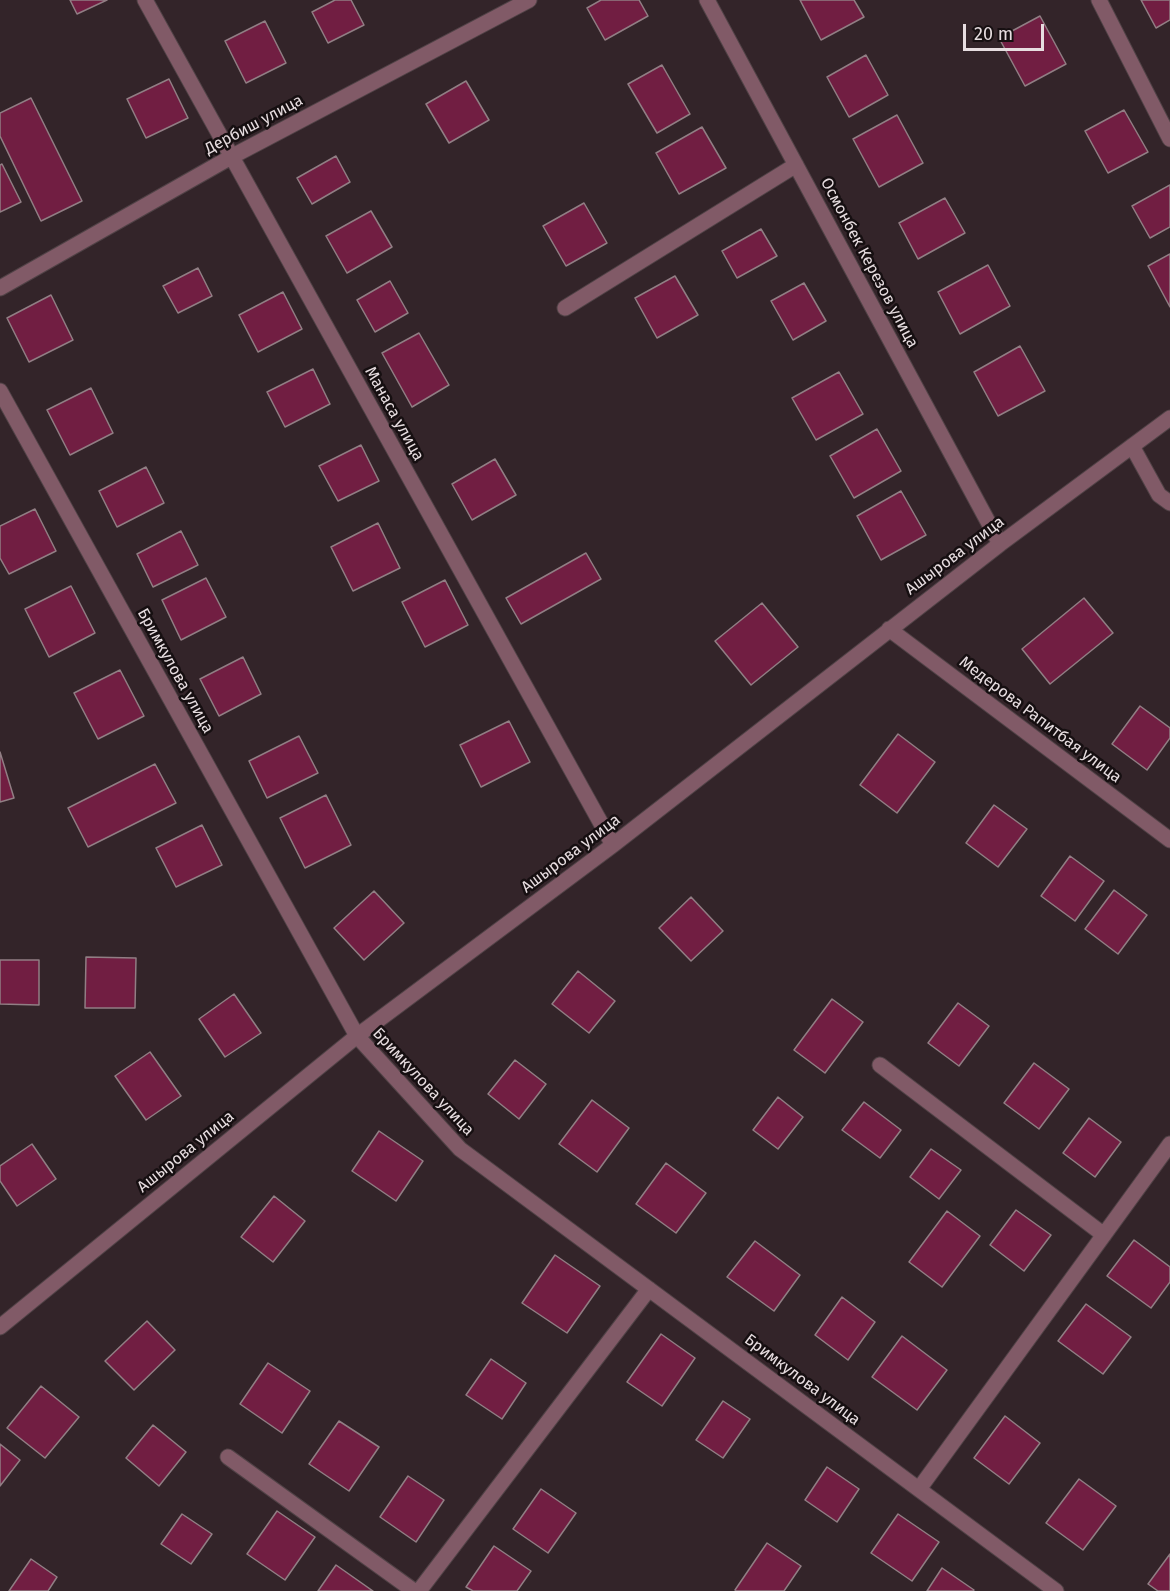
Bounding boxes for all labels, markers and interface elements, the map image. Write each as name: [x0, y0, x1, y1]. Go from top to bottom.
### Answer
scale bar: [966, 12, 1047, 50]
text: 20 m: [974, 23, 1013, 45]
street label: Дербиш улица: [202, 91, 306, 159]
street label: Осмонбек Керезов улица: [816, 175, 922, 351]
street label: Манаса улица: [360, 364, 428, 464]
street label: Ашырова улица: [902, 513, 1008, 599]
street label: Бримкулова улица: [133, 605, 217, 737]
street label: Медерова Рапитбая улица: [955, 653, 1125, 787]
street label: Ашырова улица: [518, 811, 624, 897]
street label: Бримкулова улица: [368, 1024, 478, 1140]
street label: Ашырова улица: [134, 1107, 238, 1197]
street label: Бримкулова улица: [740, 1330, 864, 1430]

